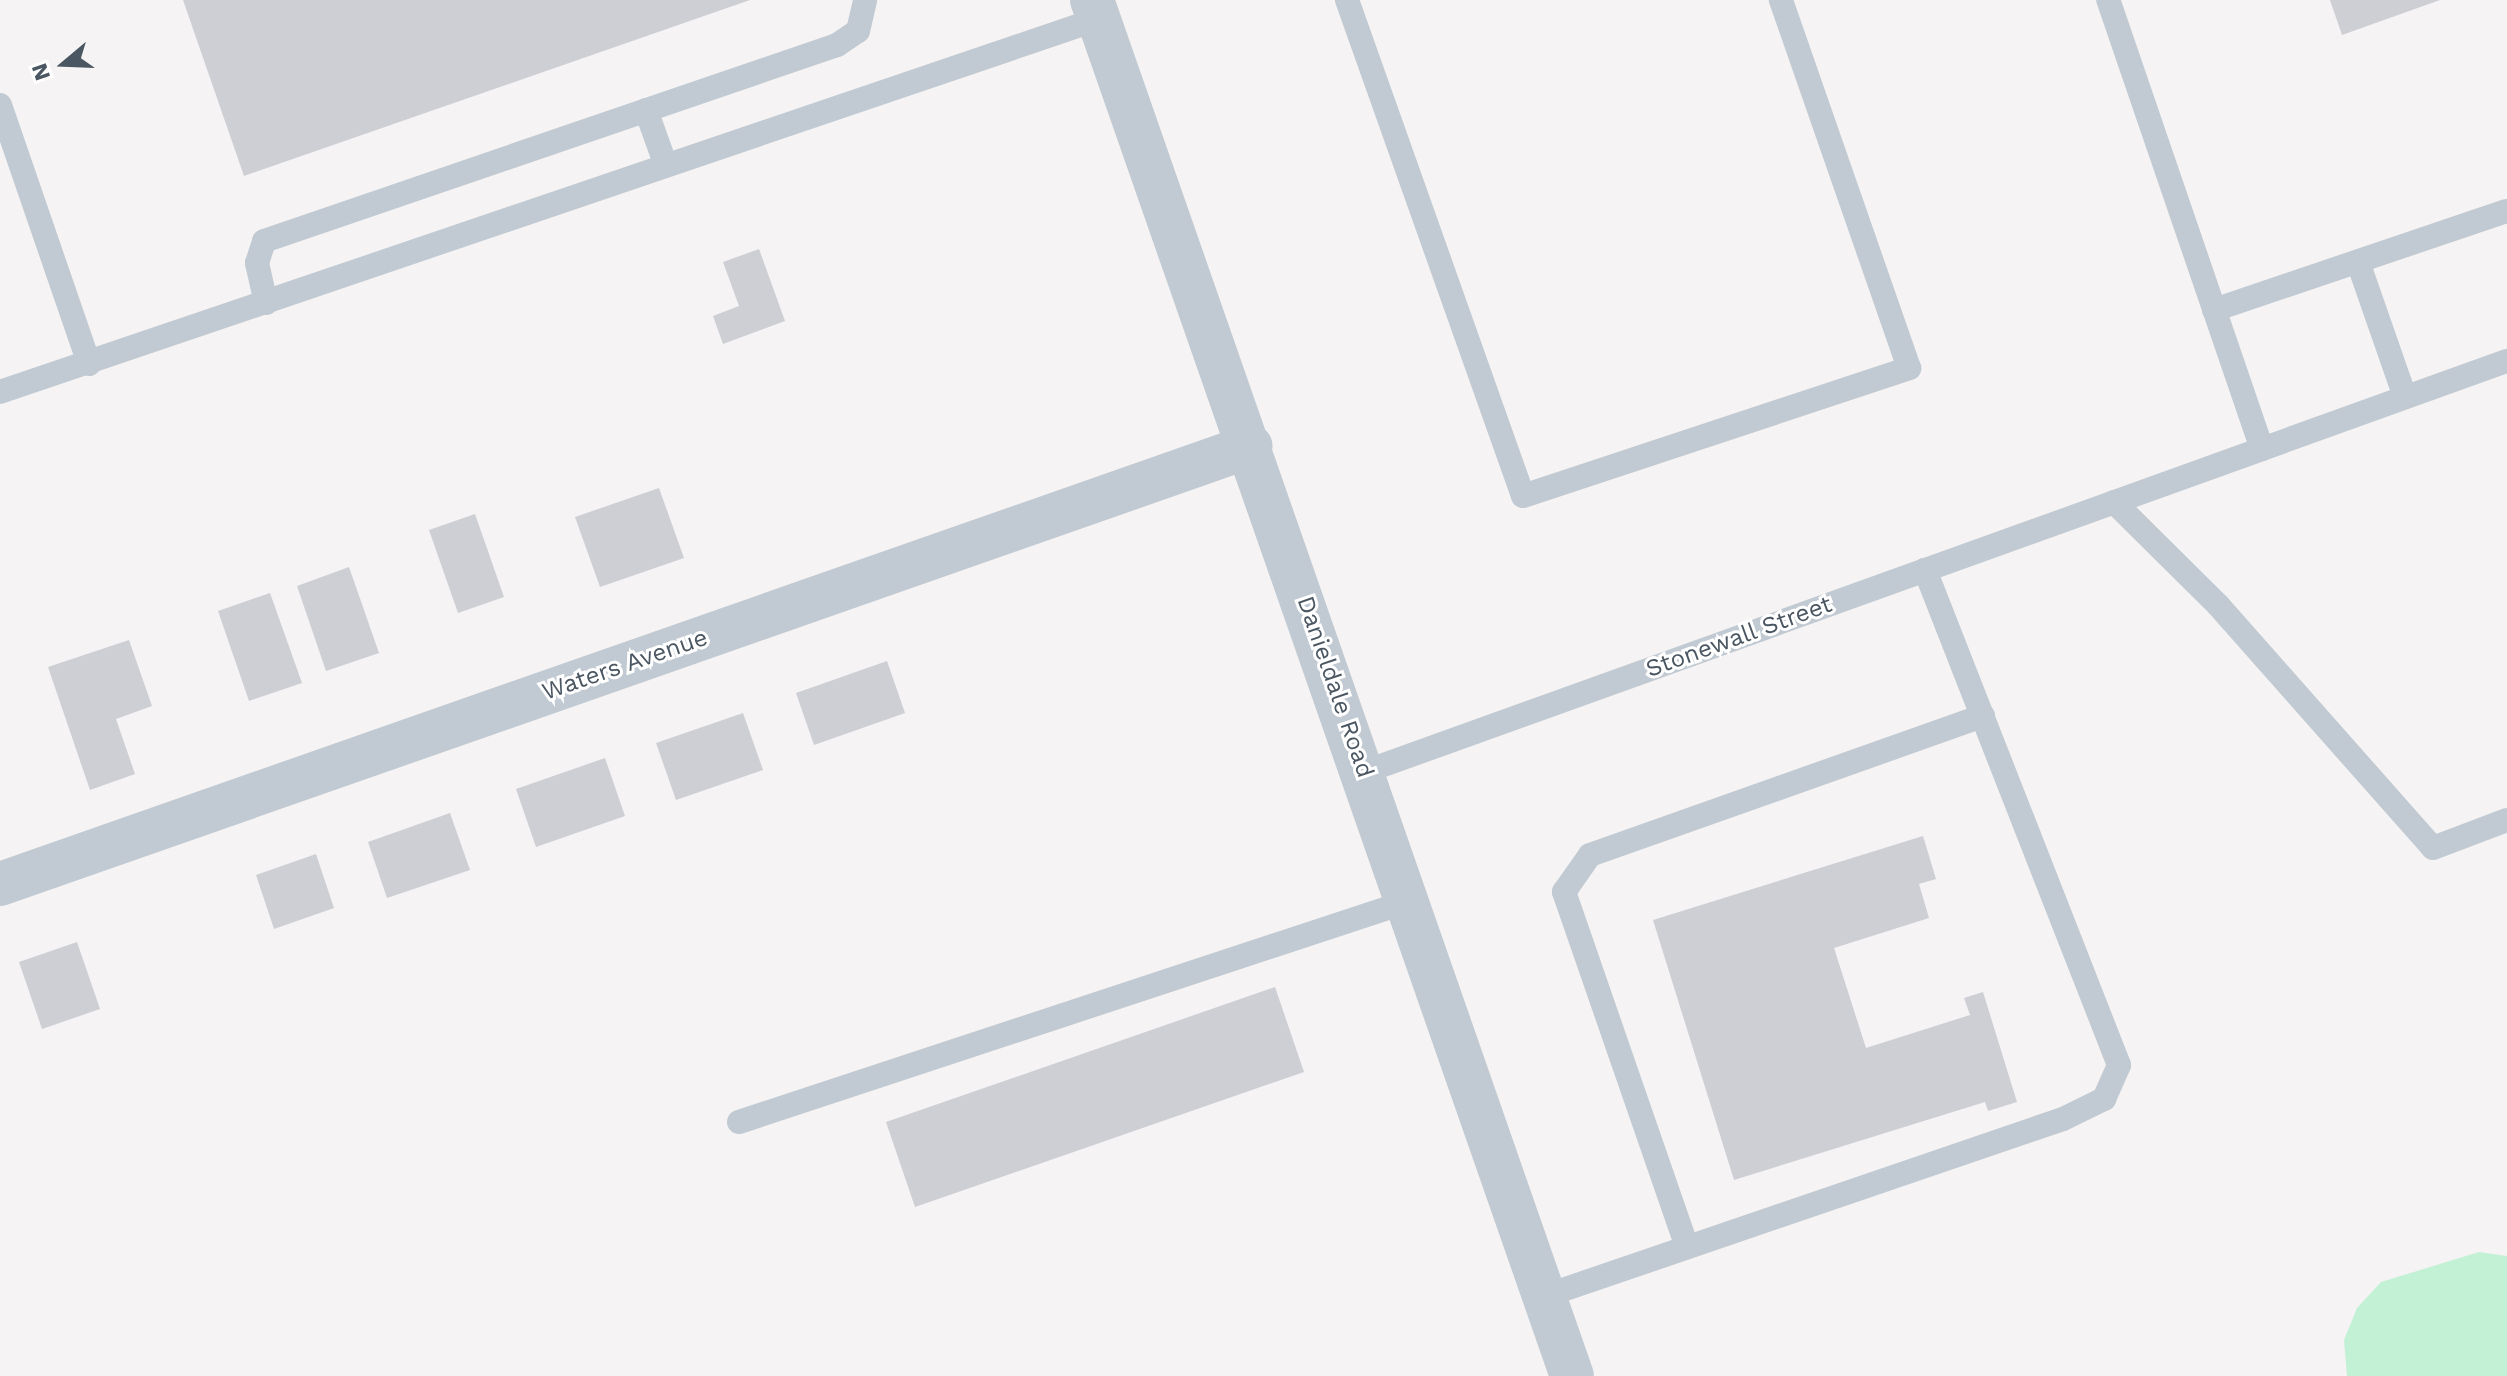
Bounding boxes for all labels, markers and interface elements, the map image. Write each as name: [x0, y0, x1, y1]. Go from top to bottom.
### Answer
north arrow: [24, 24, 104, 104]
text: N: [26, 60, 55, 84]
street label: Stonewall Street: [1642, 590, 1836, 684]
street label: Danieldale Road: [1290, 593, 1380, 781]
street label: Waters Avenue: [538, 623, 712, 707]

